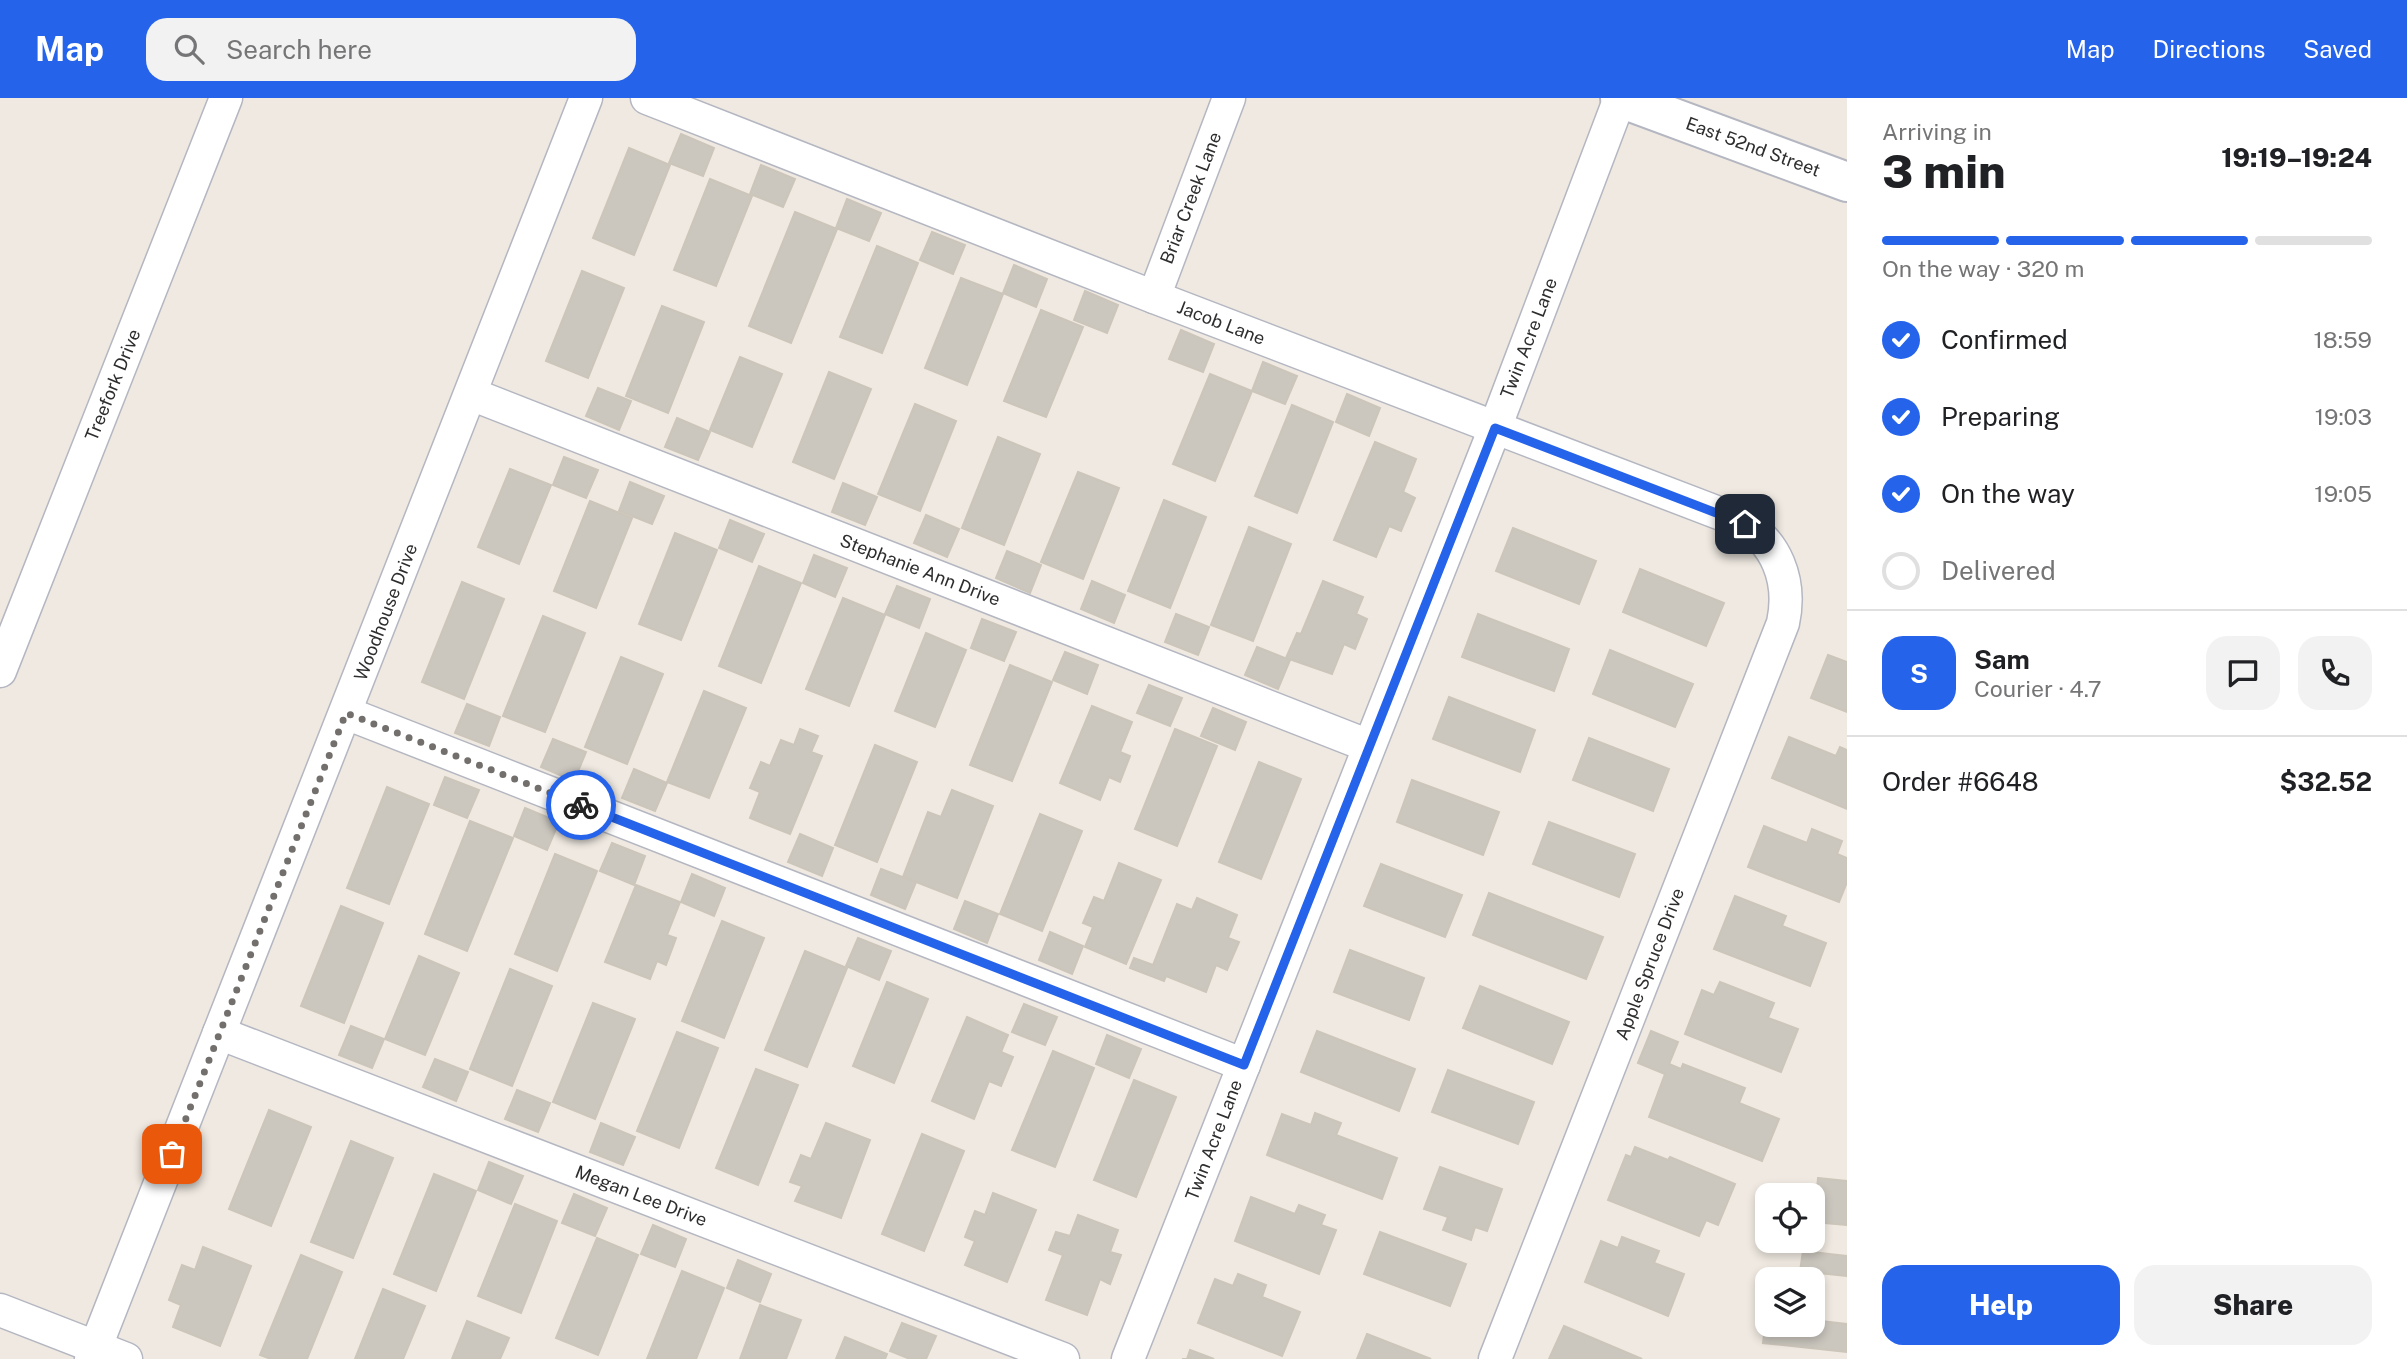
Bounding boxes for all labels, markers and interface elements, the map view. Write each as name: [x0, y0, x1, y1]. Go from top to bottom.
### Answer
search box: [146, 18, 636, 81]
text: Map: [35, 30, 104, 68]
icon: search: [170, 30, 208, 68]
text: Search here: [226, 34, 372, 65]
text: Map: [2066, 35, 2115, 63]
text: Directions: [2153, 35, 2265, 63]
text: Saved: [2303, 35, 2372, 63]
street label: East 52nd Street: [1683, 112, 1823, 181]
text: Arriving in: [1882, 118, 1992, 145]
street label: Briar Creek Lane: [1156, 129, 1225, 267]
text: 19:19–19:24: [2221, 142, 2372, 173]
text: 3 min: [1882, 144, 2006, 198]
text: On the way · 320 m: [1882, 255, 2084, 282]
street label: Twin Acre Lane: [1496, 275, 1561, 401]
street label: Jacob Lane: [1174, 296, 1268, 349]
icon: check: [1882, 321, 1920, 359]
text: Confirmed: [1941, 324, 2068, 355]
street label: Treefork Drive: [81, 326, 145, 444]
text: 18:59: [2313, 326, 2372, 353]
icon: check: [1882, 398, 1920, 436]
text: Preparing: [1941, 401, 2060, 432]
text: 19:03: [2315, 403, 2372, 430]
icon: check: [1882, 475, 1920, 513]
text: On the way: [1941, 478, 2075, 509]
text: 19:05: [2314, 480, 2372, 507]
pin: [1715, 494, 1775, 554]
icon: home: [1726, 505, 1764, 543]
street label: Stephanie Ann Drive: [837, 529, 1003, 610]
street label: Woodhouse Drive: [350, 540, 421, 683]
text: Delivered: [1941, 555, 2056, 586]
button: chat: [2206, 636, 2280, 710]
button: phone: [2298, 636, 2372, 710]
text: Sam: [1974, 644, 2030, 675]
text: S: [1910, 658, 1928, 689]
text: Courier · 4.7: [1974, 675, 2102, 702]
text: Order #6648: [1882, 766, 2039, 797]
text: $32.52: [2279, 766, 2372, 797]
courier: [546, 770, 616, 840]
icon: bike: [562, 786, 600, 824]
street label: Apple Spruce Drive: [1611, 885, 1688, 1043]
street label: Twin Acre Lane: [1181, 1077, 1246, 1203]
pin: [142, 1124, 202, 1184]
icon: bag: [153, 1135, 191, 1173]
street label: Megan Lee Drive: [572, 1161, 710, 1230]
map controls: [1755, 1183, 1825, 1337]
button: locate: [1755, 1183, 1825, 1253]
button: Help: [1882, 1265, 2120, 1345]
button: Share: [2134, 1265, 2372, 1345]
button: layers: [1755, 1267, 1825, 1337]

